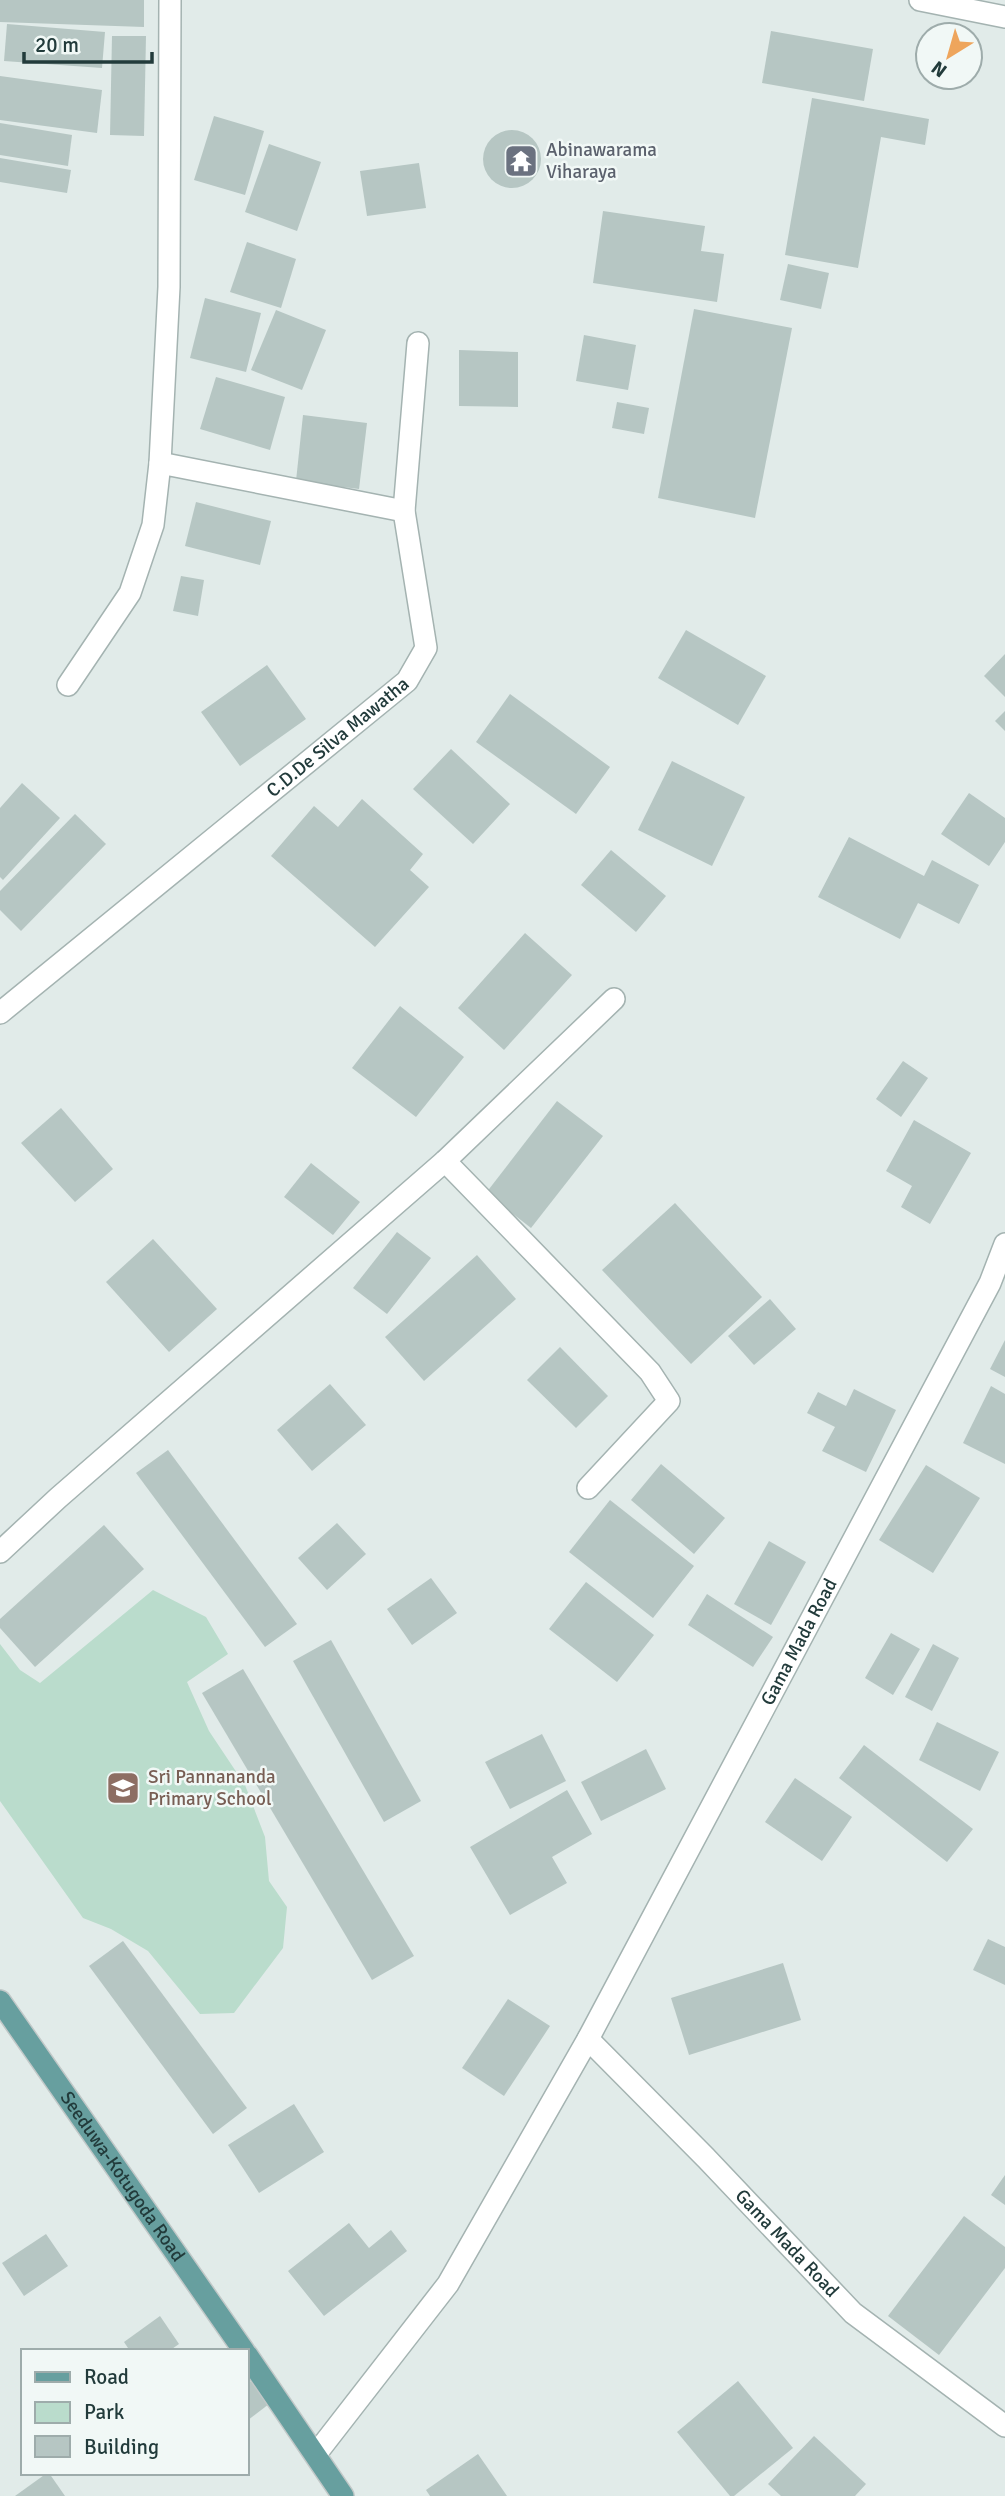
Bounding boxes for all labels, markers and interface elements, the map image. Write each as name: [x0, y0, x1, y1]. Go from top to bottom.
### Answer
scale bar: [24, 21, 152, 65]
north arrow: [914, 21, 984, 91]
text: 20 m: [35, 32, 79, 58]
text: N: [927, 55, 952, 82]
place label: Abinawarama Viharaya: [546, 138, 657, 184]
temple icon: Abinawarama Viharaya: [502, 142, 540, 180]
street label: C.D.De Silva Mawatha: [262, 672, 414, 803]
street label: Gama Mada Road: [756, 1574, 843, 1710]
place label: Sri Pannananda Primary School: [148, 1765, 276, 1811]
school or university icon: Sri Pannananda Primary School: [104, 1769, 142, 1807]
street label: Seeduwa-Kotugoda Road: [55, 2087, 190, 2266]
street label: Gama Mada Road: [730, 2184, 844, 2302]
legend: [21, 2349, 248, 2475]
text: Road: [84, 2364, 129, 2390]
text: Park: [84, 2399, 125, 2425]
text: Building: [84, 2434, 159, 2460]

